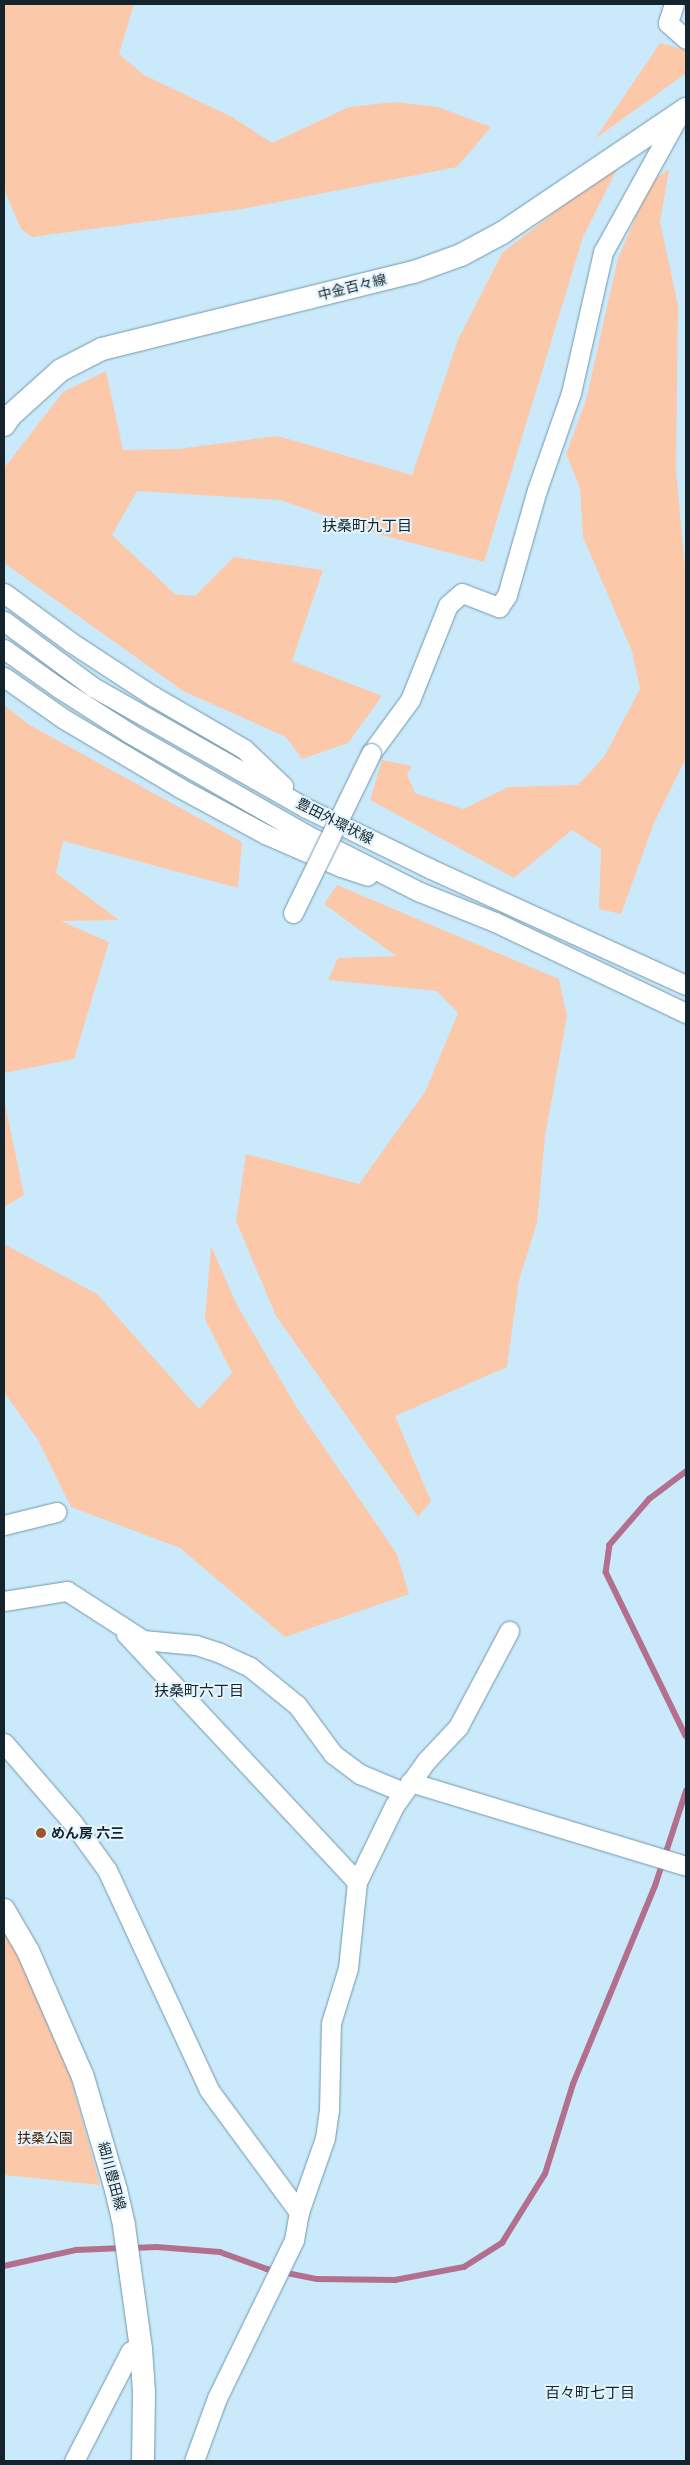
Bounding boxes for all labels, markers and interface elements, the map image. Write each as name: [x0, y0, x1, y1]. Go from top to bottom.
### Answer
street label: 中金百々線: [316, 270, 388, 304]
district label: 扶桑町九丁目: [322, 517, 412, 535]
street label: 豊田外環状線: [294, 794, 376, 848]
district label: 扶桑町六丁目: [154, 1682, 244, 1700]
place label: めん房 六三: [51, 1825, 124, 1841]
marker: めん房 六三: [35, 1827, 47, 1839]
park label: 扶桑公園: [17, 2130, 73, 2146]
street label: 細川豊田線: [95, 2140, 129, 2212]
district label: 百々町七丁目: [545, 2384, 635, 2402]

